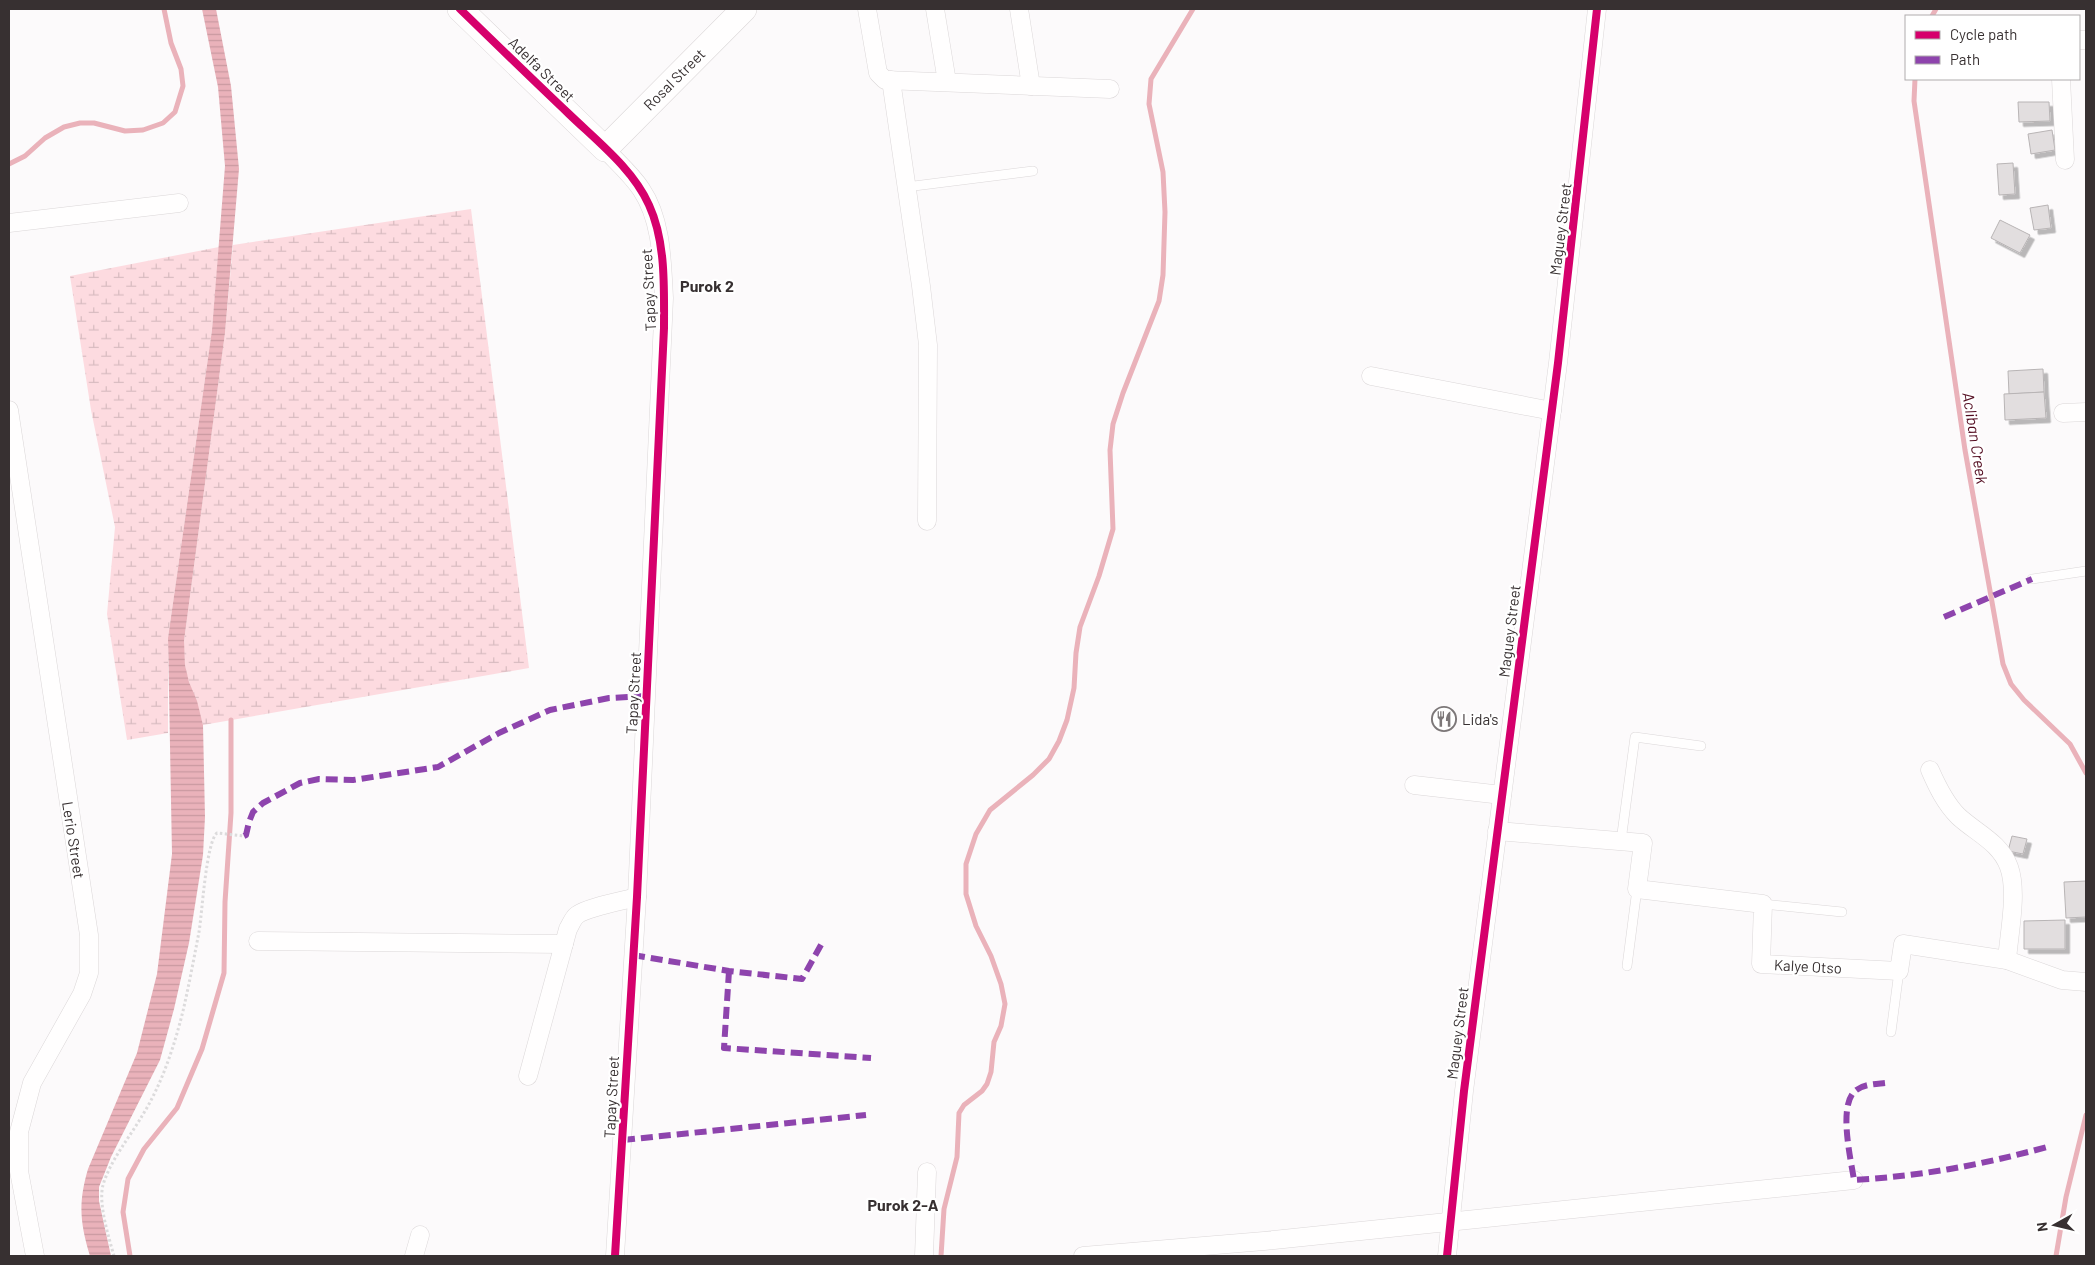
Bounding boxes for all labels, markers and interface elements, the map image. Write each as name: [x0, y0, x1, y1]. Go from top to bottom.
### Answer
legend: [1905, 15, 2080, 80]
text: Cycle path: [1950, 25, 2017, 43]
street label: Adelfa Street: [505, 33, 579, 105]
street label: Rosal Street: [639, 44, 709, 114]
text: Path: [1950, 50, 1980, 68]
street label: Maguey Street: [1545, 182, 1575, 276]
street label: Tapay Street: [637, 248, 659, 332]
district label: Purok 2: [680, 276, 734, 295]
water label: Acliban Creek: [1959, 391, 1993, 485]
street label: Maguey Street: [1494, 584, 1524, 678]
street label: Tapay Street: [622, 651, 644, 735]
restaurant icon: Lida's: [1431, 706, 1457, 732]
place label: Lida's: [1462, 710, 1499, 728]
street label: Lerio Street: [59, 800, 89, 880]
street label: Kalye Otso: [1774, 955, 1842, 977]
street label: Maguey Street: [1442, 986, 1472, 1080]
street label: Tapay Street: [600, 1055, 622, 1139]
district label: Purok 2-A: [867, 1195, 939, 1214]
north arrow: [2030, 1200, 2080, 1250]
text: N: [2033, 1221, 2051, 1233]

